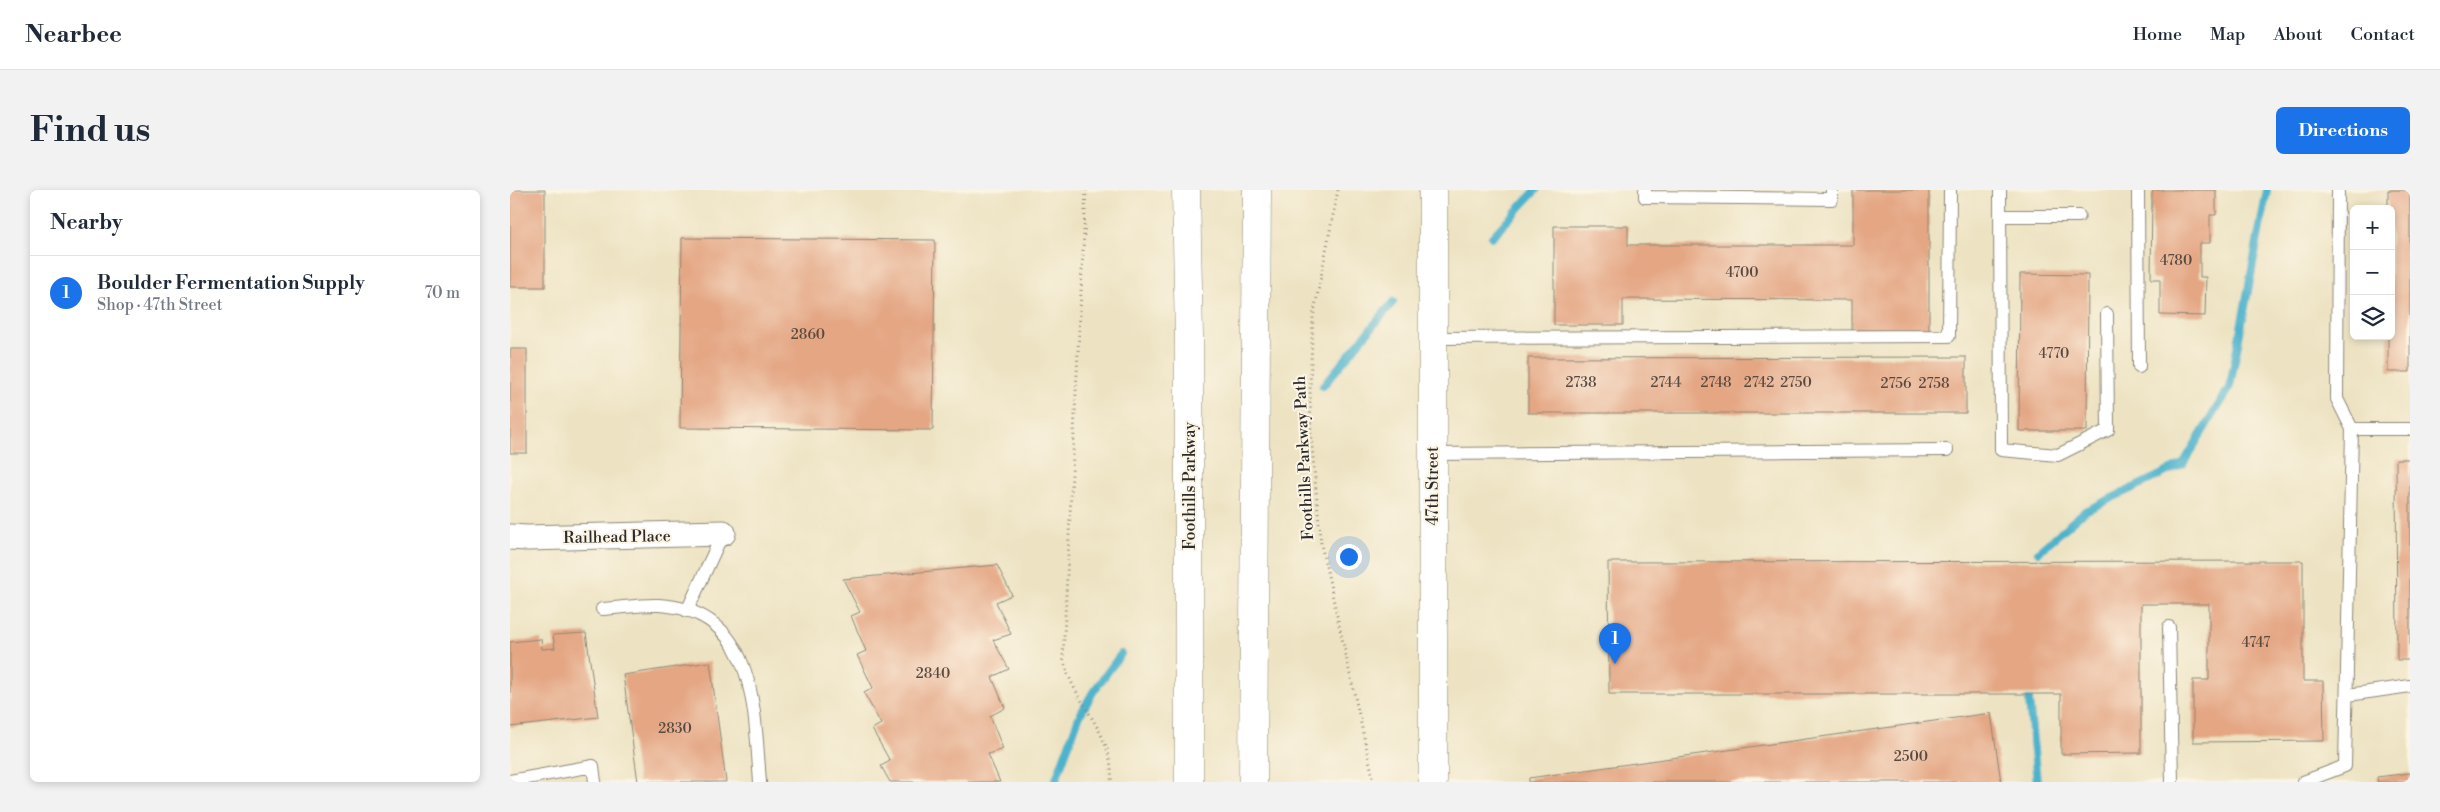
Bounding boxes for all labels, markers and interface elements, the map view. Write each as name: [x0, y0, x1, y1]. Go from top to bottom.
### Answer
text: Nearbee: [25, 20, 122, 50]
text: Home: [2133, 23, 2182, 46]
text: Map: [2210, 23, 2246, 46]
text: About: [2274, 23, 2323, 46]
text: Contact: [2351, 23, 2415, 46]
button: Directions: [2276, 107, 2410, 154]
text: Find us: [30, 109, 150, 152]
map controls: [2350, 205, 2395, 340]
button: +: [2350, 205, 2395, 250]
text: Nearby: [50, 210, 123, 236]
button: −: [2350, 250, 2395, 295]
house number: 4780: [2160, 252, 2192, 270]
house number: 4700: [1725, 264, 1759, 282]
text: Boulder Fermentation Supply: [97, 271, 365, 295]
text: 1: [62, 283, 70, 303]
text: 70 m: [424, 283, 460, 303]
text: Shop · 47th Street: [97, 295, 222, 315]
button: layers: [2350, 295, 2395, 340]
house number: 2860: [791, 326, 825, 344]
house number: 4770: [2039, 345, 2069, 363]
house number: 2738: [1565, 374, 1597, 392]
house number: 2744: [1650, 374, 1682, 392]
house number: 2748: [1700, 374, 1732, 392]
house number: 2742: [1744, 374, 1774, 392]
house number: 2750: [1780, 374, 1812, 392]
street label: Foothills Parkway Path: [1290, 375, 1318, 541]
house number: 2756: [1881, 375, 1912, 393]
house number: 2758: [1919, 375, 1950, 393]
street label: Foothills Parkway: [1180, 422, 1200, 550]
street label: 47th Street: [1423, 446, 1443, 526]
street label: Railhead Place: [563, 526, 671, 548]
your location: [1336, 544, 1362, 570]
pin: 1: [1599, 623, 1631, 664]
house number: 4747: [2242, 634, 2270, 652]
house number: 2840: [916, 665, 950, 683]
house number: 2830: [658, 720, 692, 738]
house number: 2500: [1894, 748, 1928, 766]

